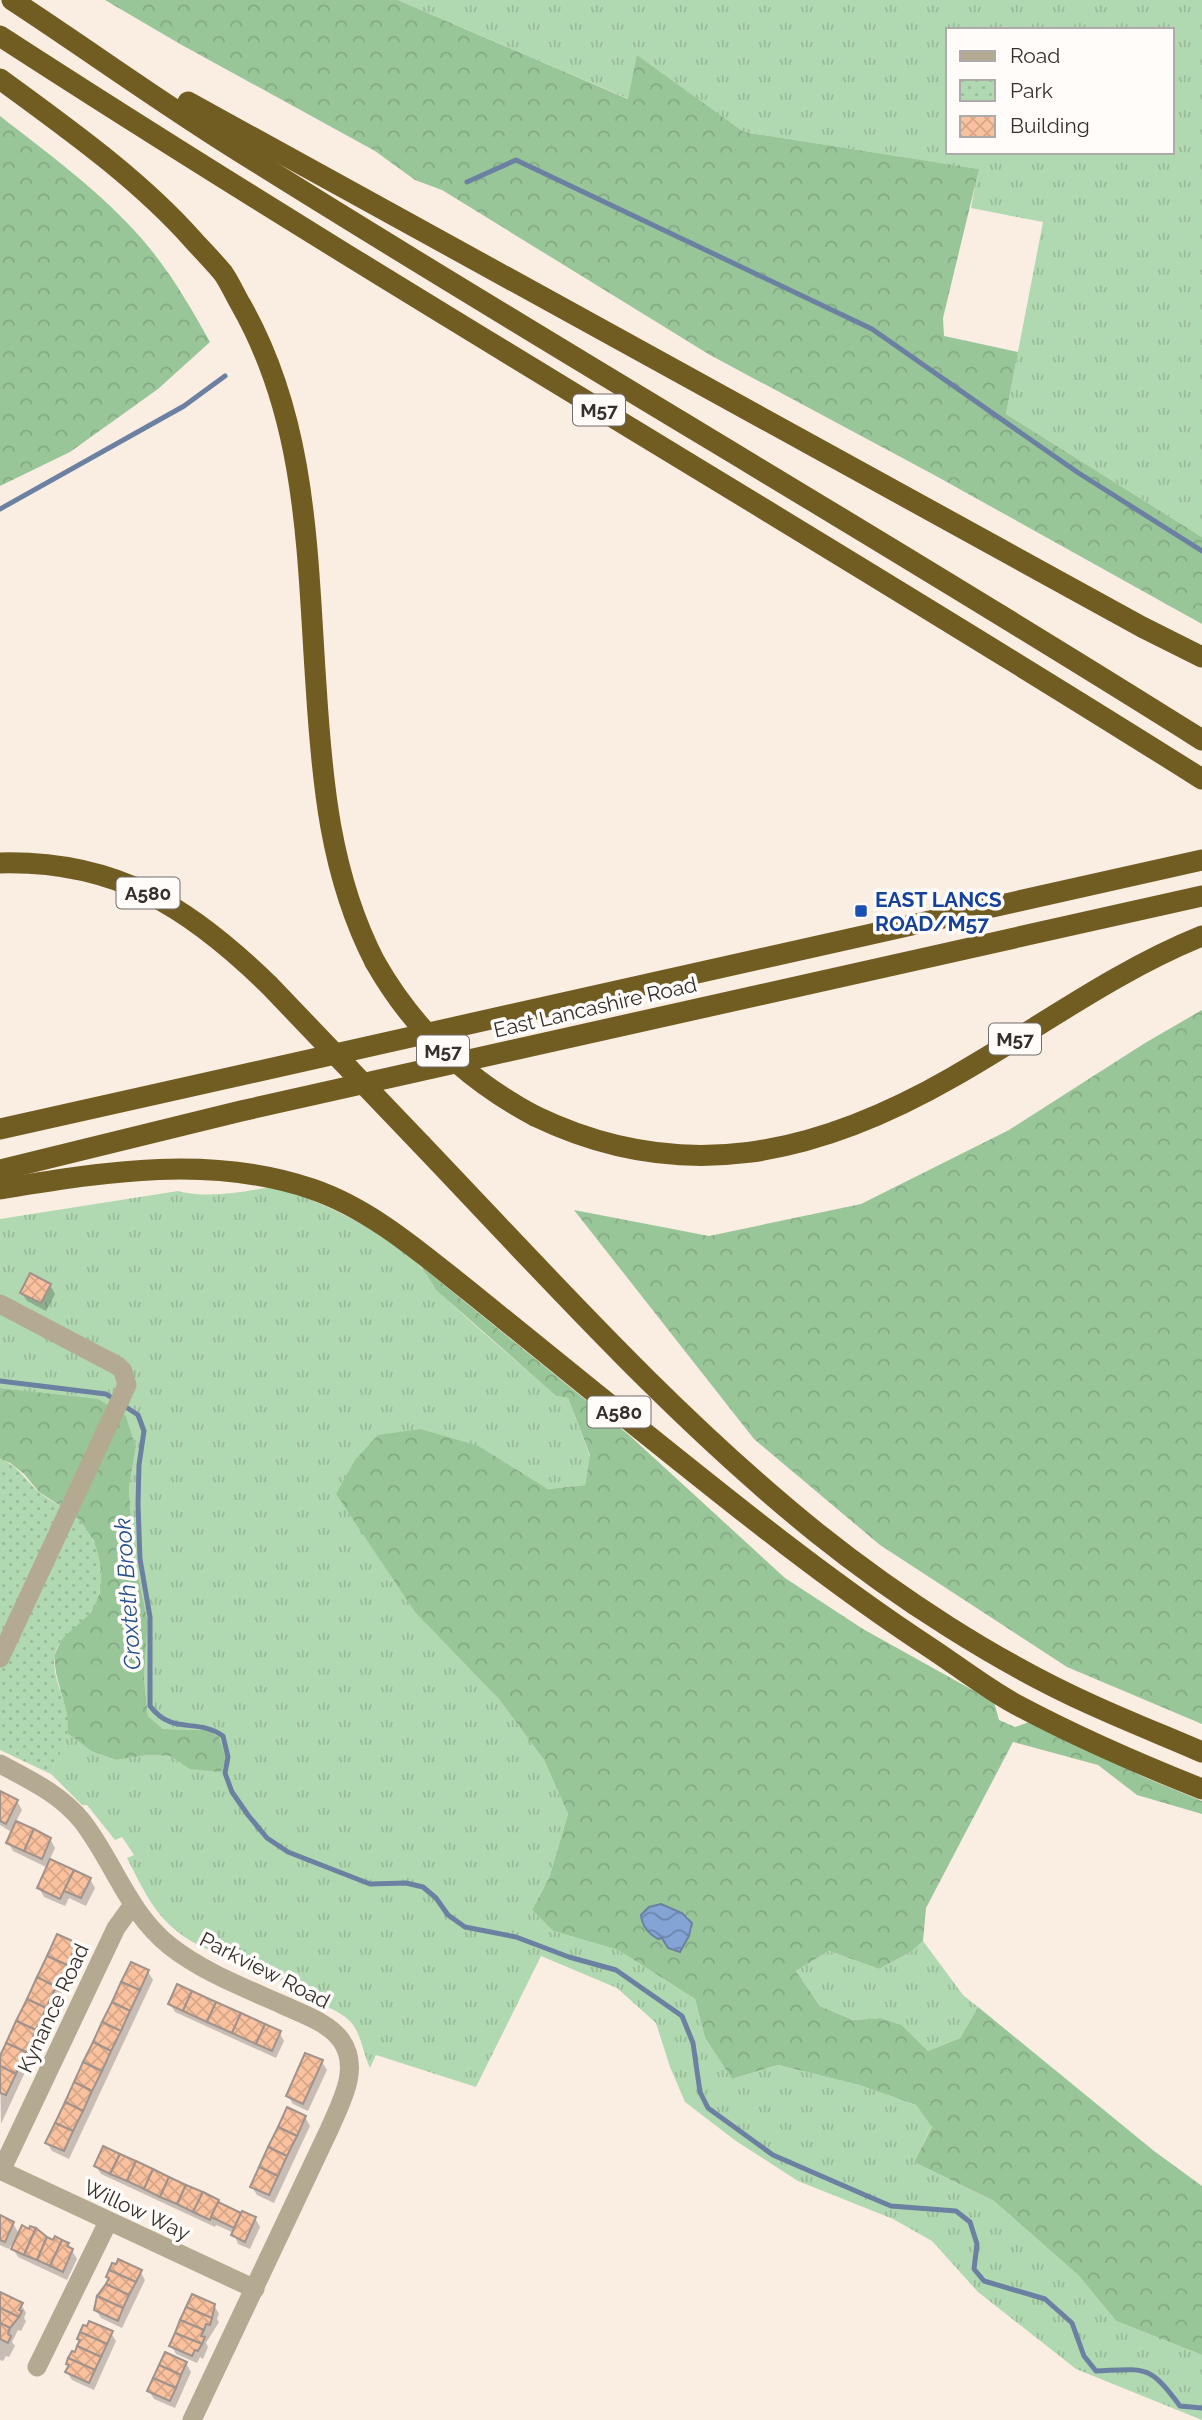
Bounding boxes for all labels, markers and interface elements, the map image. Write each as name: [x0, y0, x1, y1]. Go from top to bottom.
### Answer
legend: [946, 28, 1174, 154]
text: Road: [1010, 43, 1060, 68]
text: Park: [1010, 78, 1053, 103]
text: Building: [1010, 113, 1090, 138]
road number: M57: [573, 394, 625, 426]
road number: A580: [116, 878, 180, 908]
place label: EAST LANCS ROAD/M57: [875, 887, 1002, 936]
marker: EAST LANCS ROAD/M57: [853, 903, 869, 919]
street label: East Lancashire Road: [491, 971, 699, 1043]
road number: M57: [989, 1023, 1041, 1054]
road number: M57: [417, 1036, 469, 1066]
road number: A580: [588, 1396, 650, 1428]
water label: Croxteth Brook: [108, 1517, 146, 1671]
street label: Parkview Road: [196, 1926, 334, 2014]
street label: Kynance Road: [12, 1939, 94, 2077]
street label: Willow Way: [80, 2174, 194, 2246]

